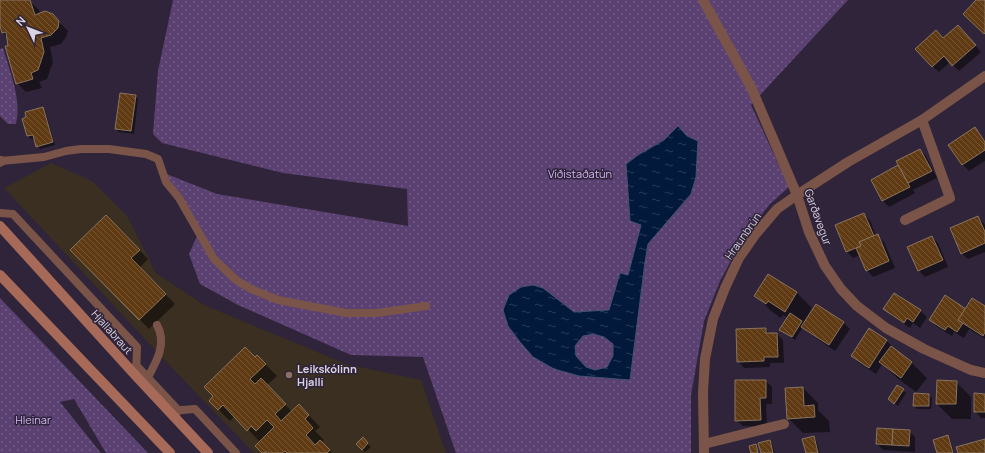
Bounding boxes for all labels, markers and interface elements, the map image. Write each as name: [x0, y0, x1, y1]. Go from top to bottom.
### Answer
north arrow: [8, 8, 48, 48]
text: N: [12, 13, 29, 29]
park label: Víðistaðatún: [548, 166, 612, 181]
street label: Garðavegur: [801, 187, 836, 247]
street label: Hraunbrún: [721, 209, 764, 262]
street label: Hjallabraut: [88, 306, 136, 357]
place label: Leikskólinn Hjalli: [297, 361, 357, 389]
marker: Leikskólinn Hjalli: [284, 370, 294, 380]
park label: Hleinar: [15, 412, 51, 427]

